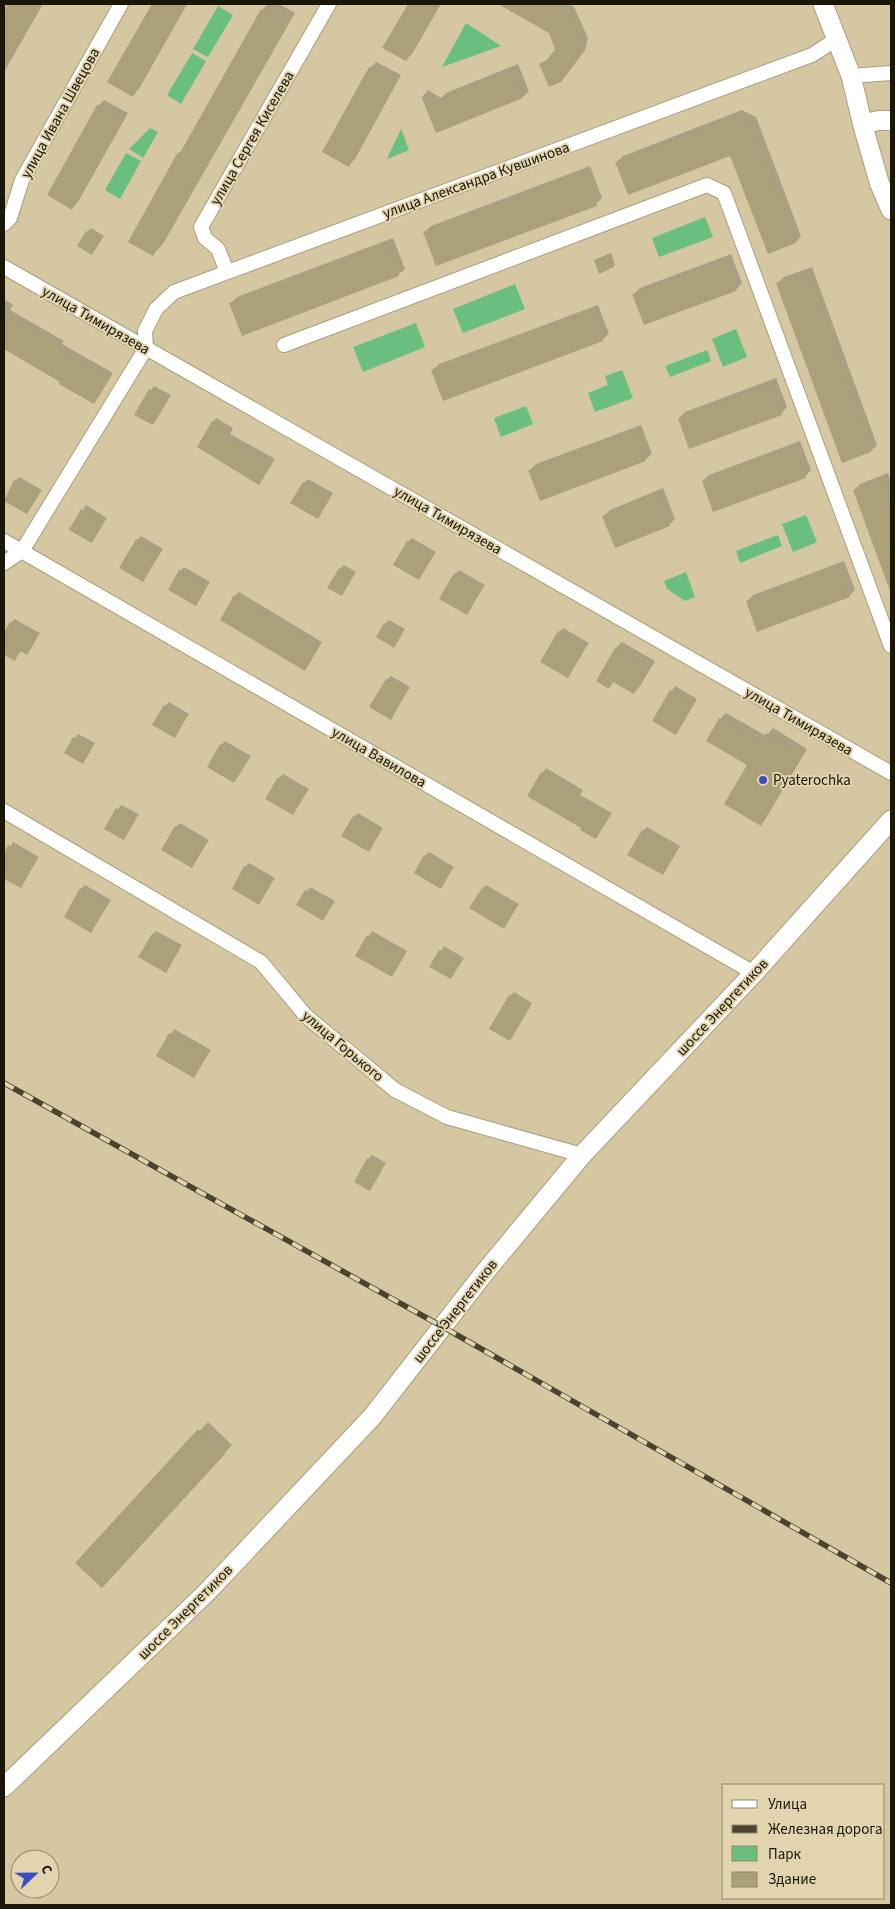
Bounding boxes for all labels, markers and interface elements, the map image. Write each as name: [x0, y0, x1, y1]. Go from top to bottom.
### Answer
street label: улица Ивана Швецова: [16, 44, 105, 182]
street label: улица Сергея Киселева: [205, 67, 300, 209]
street label: улица Александра Кувшинова: [380, 137, 572, 224]
street label: улица Тимирязева: [38, 281, 154, 360]
street label: улица Тимирязева: [390, 481, 506, 560]
street label: улица Тимирязева: [741, 682, 857, 761]
street label: улица Вавилова: [328, 722, 430, 793]
place label: Pyaterochka: [773, 770, 851, 791]
marker: Pyaterochka: [757, 774, 769, 786]
street label: шоссе Энергетиков: [671, 954, 774, 1061]
street label: улица Горького: [297, 1006, 388, 1087]
street label: шоссе Энергетиков: [408, 1255, 503, 1368]
street label: шоссе Энергетиков: [133, 1560, 238, 1665]
legend: [722, 1784, 885, 1899]
text: Улица: [768, 1794, 807, 1815]
text: Железная дорога: [768, 1819, 883, 1840]
text: Парк: [768, 1844, 802, 1865]
north arrow: [10, 1849, 60, 1899]
text: С: [35, 1862, 57, 1877]
text: Здание: [768, 1869, 816, 1890]

